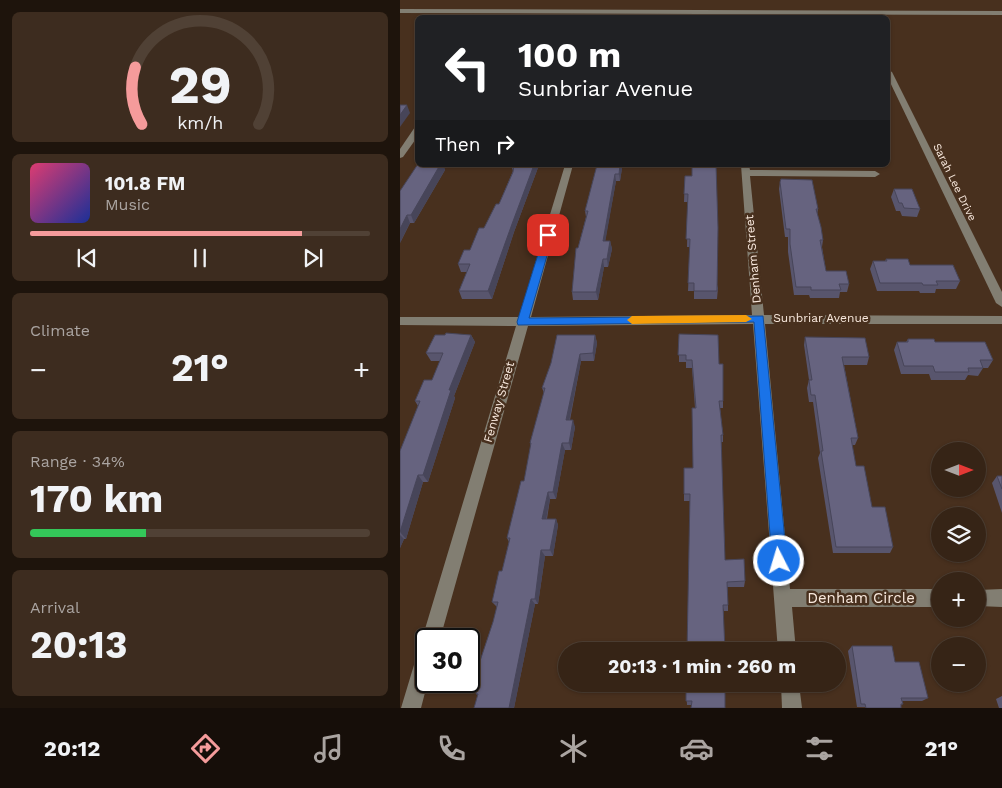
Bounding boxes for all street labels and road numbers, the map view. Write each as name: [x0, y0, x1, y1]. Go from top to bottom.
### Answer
street label: Sarah Lee Drive: [930, 141, 979, 223]
street label: Denham Street: [742, 214, 764, 304]
street label: Sunbriar Avenue: [773, 311, 869, 325]
street label: Fenway Street: [481, 360, 517, 444]
street label: Denham Circle: [807, 589, 915, 607]

